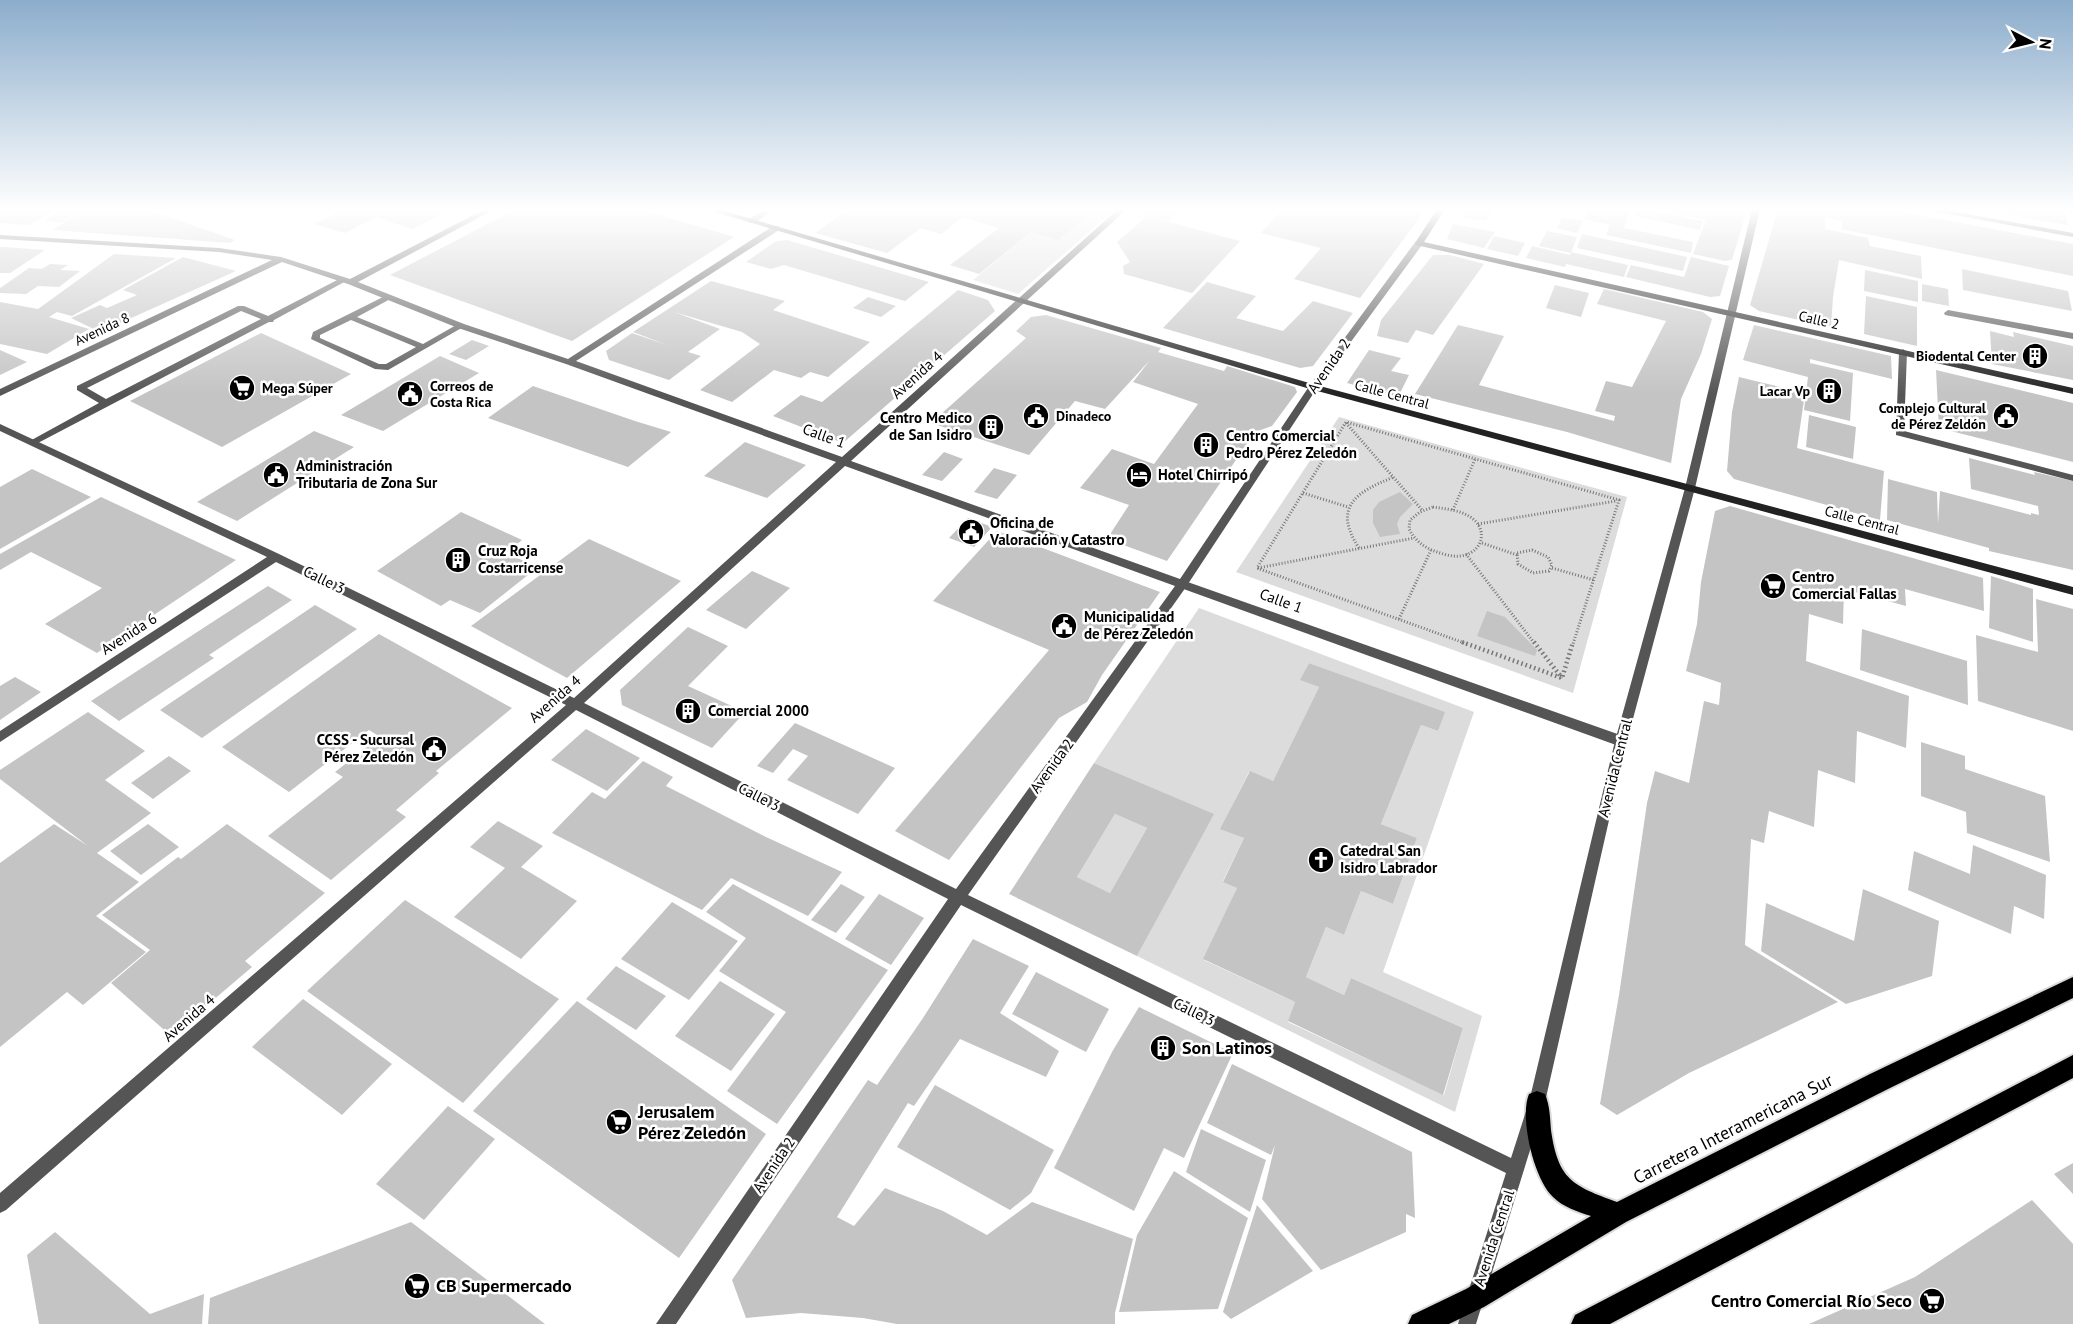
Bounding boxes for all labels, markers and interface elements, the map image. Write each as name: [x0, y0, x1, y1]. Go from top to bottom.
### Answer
north arrow: [2001, 12, 2061, 72]
text: N: [2035, 37, 2056, 50]
street label: Calle 2: [1797, 307, 1841, 333]
street label: Avenida 8: [72, 308, 132, 350]
street label: Avenida 2: [1303, 335, 1354, 397]
building icon: Biodental Center: [2020, 341, 2050, 371]
street label: Avenida 4: [887, 347, 946, 403]
place label: Biodental Center: [1916, 347, 2016, 365]
supermarket icon: Mega Súper: [227, 373, 257, 403]
street label: Calle Central: [1353, 375, 1431, 413]
building icon: Lacar Vp: [1814, 376, 1844, 406]
place label: Correos de Costa Rica: [430, 377, 493, 411]
place label: Mega Súper: [262, 379, 333, 397]
public building icon: Correos de Costa Rica: [395, 379, 425, 409]
place label: Lacar Vp: [1760, 382, 1810, 400]
place label: Complejo Cultural de Pérez Zeldón: [1879, 399, 1987, 433]
public building icon: Dinadeco: [1021, 401, 1051, 431]
public building icon: Complejo Cultural de Pérez Zeldón: [1991, 401, 2021, 431]
place label: Dinadeco: [1056, 407, 1112, 425]
place label: Centro Medico de San Isidro: [880, 408, 972, 444]
building icon: Centro Medico de San Isidro: [976, 412, 1006, 442]
street label: Calle 1: [800, 419, 848, 452]
place label: Centro Comercial Pedro Pérez Zeledón: [1226, 426, 1357, 462]
building icon: Centro Comercial Pedro Pérez Zeledón: [1191, 430, 1221, 460]
place label: Administración Tributaria de Zona Sur: [296, 456, 438, 492]
public building icon: Administración Tributaria de Zona Sur: [261, 460, 291, 490]
hotel icon: Hotel Chirripó: [1124, 460, 1154, 490]
place label: Hotel Chirripó: [1158, 465, 1248, 484]
street label: Calle Central: [1823, 501, 1901, 539]
place label: Oficina de Valoración y Catastro: [989, 513, 1125, 549]
public building icon: Oficina de Valoración y Catastro: [956, 517, 986, 547]
place label: Cruz Roja Costarricense: [478, 541, 564, 577]
building icon: Cruz Roja Costarricense: [443, 545, 473, 575]
street label: Calle 3: [300, 561, 348, 598]
place label: Centro Comercial Fallas: [1792, 567, 1897, 603]
supermarket icon: Centro Comercial Fallas: [1758, 571, 1788, 601]
street label: Calle 1: [1257, 584, 1305, 617]
place label: Municipalidad de Pérez Zeledón: [1084, 607, 1194, 643]
street label: Avenida 6: [97, 608, 160, 659]
public building icon: Municipalidad de Pérez Zeledón: [1049, 611, 1079, 641]
street label: Avenida 4: [525, 671, 585, 726]
building icon: Comercial 2000: [673, 696, 703, 726]
place label: Comercial 2000: [708, 701, 809, 720]
street label: Avenida Central: [1593, 716, 1636, 819]
place label: CCSS - Sucursal Pérez Zeledón: [317, 730, 415, 766]
public building icon: CCSS - Sucursal Pérez Zeledón: [419, 734, 449, 764]
street label: Avenida 2: [1025, 735, 1078, 797]
street label: Calle 3: [735, 778, 783, 815]
place label: Catedral San Isidro Labrador: [1340, 841, 1438, 877]
church icon: Catedral San Isidro Labrador: [1306, 845, 1336, 875]
street label: Avenida 4: [159, 990, 219, 1045]
street label: Calle 3: [1170, 993, 1218, 1030]
building icon: Son Latinos: [1148, 1033, 1178, 1063]
place label: Son Latinos: [1182, 1036, 1272, 1059]
street label: Carretera Interamericana Sur: [1629, 1068, 1836, 1189]
place label: Jerusalem Pérez Zeledón: [637, 1100, 746, 1144]
supermarket icon: Jerusalem Pérez Zeledón: [604, 1107, 634, 1137]
street label: Avenida 2: [748, 1133, 799, 1196]
street label: Avenida Central: [1469, 1187, 1518, 1289]
supermarket icon: CB Supermercado: [402, 1271, 432, 1301]
place label: CB Supermercado: [436, 1274, 572, 1297]
supermarket icon: Centro Comercial Río Seco: [1917, 1286, 1947, 1316]
place label: Centro Comercial Río Seco: [1711, 1289, 1912, 1312]

